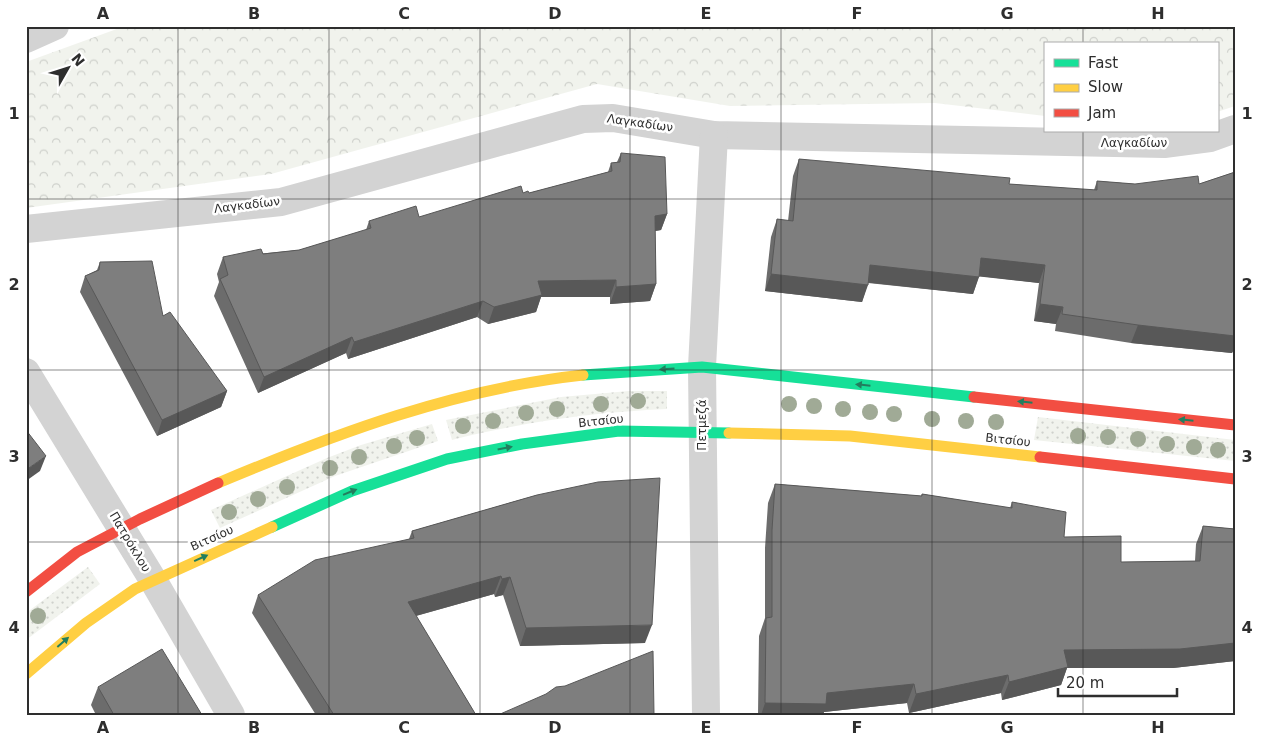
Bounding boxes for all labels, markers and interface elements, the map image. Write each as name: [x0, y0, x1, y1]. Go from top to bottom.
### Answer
text: A: [97, 4, 110, 23]
text: B: [248, 4, 260, 23]
text: C: [398, 4, 410, 23]
text: D: [548, 4, 562, 23]
text: E: [701, 4, 711, 23]
text: F: [852, 4, 862, 23]
text: G: [1000, 4, 1014, 23]
text: H: [1151, 4, 1165, 23]
north arrow: [42, 42, 92, 92]
legend: [1044, 42, 1218, 132]
text: N: [68, 50, 88, 69]
text: Fast: [1088, 54, 1118, 72]
text: Slow: [1088, 78, 1123, 96]
text: 1: [8, 104, 20, 123]
text: Jam: [1087, 104, 1116, 122]
text: 1: [1241, 104, 1253, 123]
street label: Λαγκαδίων: [606, 111, 674, 135]
street label: Λαγκαδίων: [1101, 136, 1167, 150]
street label: Λαγκαδίων: [213, 194, 281, 216]
text: 2: [8, 275, 20, 294]
text: 2: [1241, 275, 1253, 294]
one-way arrow: [658, 365, 674, 373]
one-way arrow: [855, 381, 871, 389]
one-way arrow: [1016, 398, 1032, 406]
street label: Πετμεζά: [695, 399, 709, 451]
street label: Βιτσίου: [578, 412, 624, 430]
one-way arrow: [1178, 416, 1194, 424]
street label: Βιτσίου: [985, 431, 1031, 449]
one-way arrow: [498, 443, 514, 451]
text: 3: [8, 447, 20, 466]
text: 3: [1241, 447, 1253, 466]
one-way arrow: [343, 488, 357, 496]
street label: Πατρόκλου: [107, 509, 153, 575]
street label: Βιτσίου: [188, 522, 236, 554]
one-way arrow: [194, 554, 208, 562]
text: 4: [8, 618, 20, 637]
text: 4: [1241, 618, 1253, 637]
one-way arrow: [57, 637, 70, 648]
scale bar: [1058, 666, 1177, 698]
text: 20 m: [1066, 674, 1104, 692]
text: A: [97, 718, 110, 737]
text: B: [248, 718, 260, 737]
text: C: [398, 718, 410, 737]
text: D: [548, 718, 562, 737]
text: E: [701, 718, 711, 737]
text: F: [852, 718, 862, 737]
text: G: [1000, 718, 1014, 737]
text: H: [1151, 718, 1165, 737]

